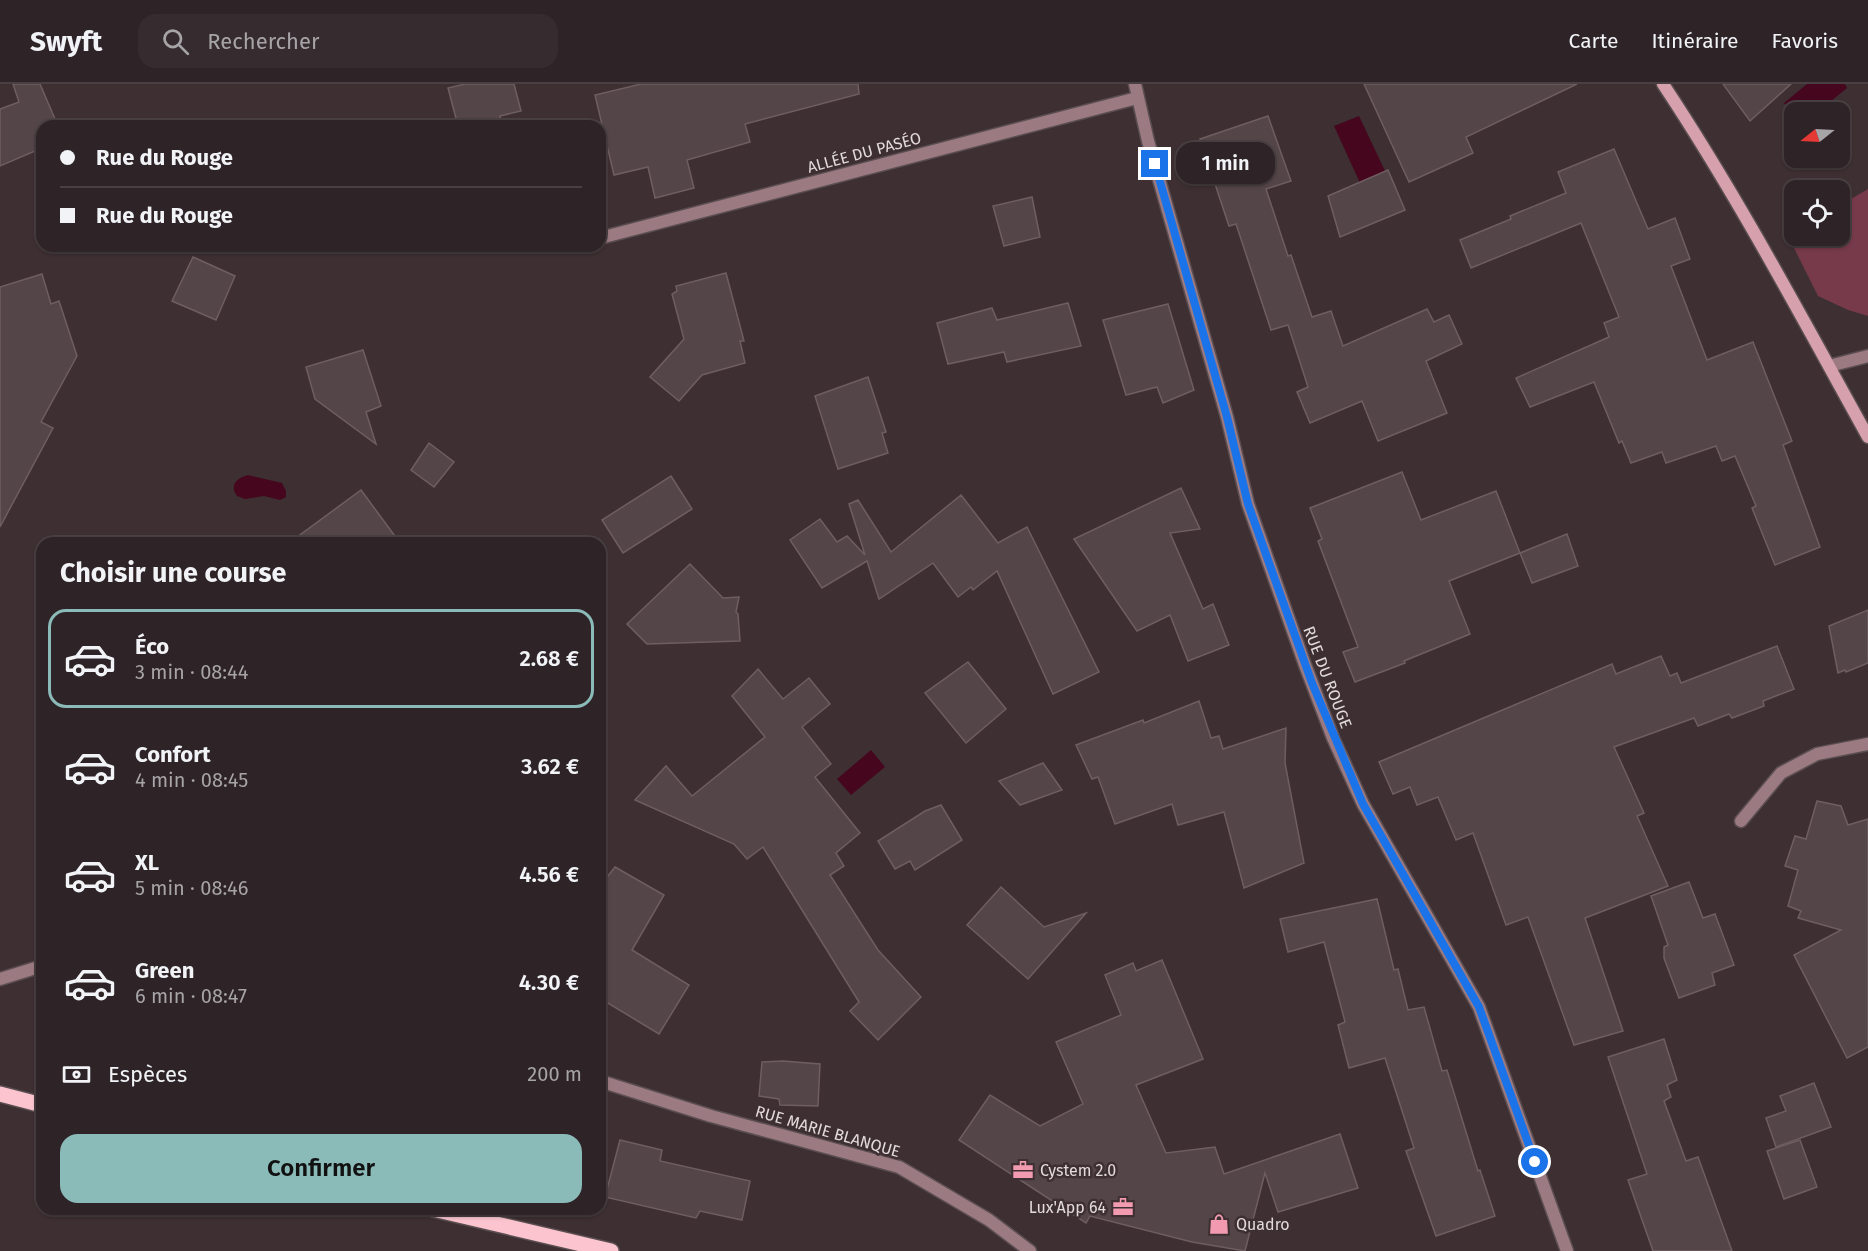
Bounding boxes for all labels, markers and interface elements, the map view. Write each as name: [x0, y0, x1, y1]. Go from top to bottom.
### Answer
search box: [138, 14, 558, 68]
text: Swyft: [30, 25, 102, 58]
icon: search: [159, 25, 192, 58]
text: Rechercher: [207, 28, 319, 55]
text: Carte: [1569, 28, 1618, 54]
text: Itinéraire: [1651, 28, 1738, 54]
text: Favoris: [1771, 28, 1838, 54]
north arrow: [1784, 102, 1850, 168]
map controls: [1784, 102, 1850, 246]
street label: ALLÉE DU PASÉO: [805, 127, 923, 177]
callout: 1 min: [1176, 143, 1275, 185]
text: Rue du Rouge: [96, 144, 233, 171]
route end: [1141, 150, 1168, 177]
text: 1 min: [1201, 151, 1250, 175]
button: locate: [1784, 180, 1850, 246]
text: Rue du Rouge: [96, 202, 233, 229]
text: Choisir une course: [60, 557, 286, 589]
street label: RUE DU ROUGE: [1299, 623, 1356, 731]
icon: car: [63, 632, 117, 686]
text: Éco: [135, 633, 169, 660]
text: 2.68 €: [520, 645, 579, 672]
text: 3 min · 08:44: [135, 660, 248, 684]
icon: car: [63, 740, 117, 794]
text: Confort: [135, 741, 211, 768]
text: 3.62 €: [521, 753, 579, 780]
text: 4 min · 08:45: [135, 768, 248, 792]
icon: car: [63, 848, 117, 902]
text: XL: [135, 849, 159, 876]
text: 4.56 €: [519, 861, 579, 888]
text: 5 min · 08:46: [135, 876, 248, 900]
icon: car: [63, 956, 117, 1010]
text: Green: [135, 957, 194, 984]
text: 4.30 €: [519, 969, 579, 996]
text: 6 min · 08:47: [135, 984, 247, 1008]
icon: cash: [60, 1058, 93, 1091]
text: Espèces: [108, 1061, 187, 1088]
text: 200 m: [527, 1062, 582, 1086]
street label: RUE MARIE BLANQUE: [753, 1102, 902, 1161]
button: Confirmer: [60, 1134, 582, 1203]
route start: [1521, 1148, 1548, 1175]
office icon: Cystem 2.0: [1011, 1158, 1035, 1182]
place label: Cystem 2.0: [1040, 1161, 1116, 1180]
office icon: Lux'App 64: [1111, 1195, 1135, 1219]
place label: Lux'App 64: [1029, 1198, 1106, 1217]
shop icon: Quadro: [1207, 1212, 1231, 1236]
place label: Quadro: [1236, 1215, 1290, 1234]

